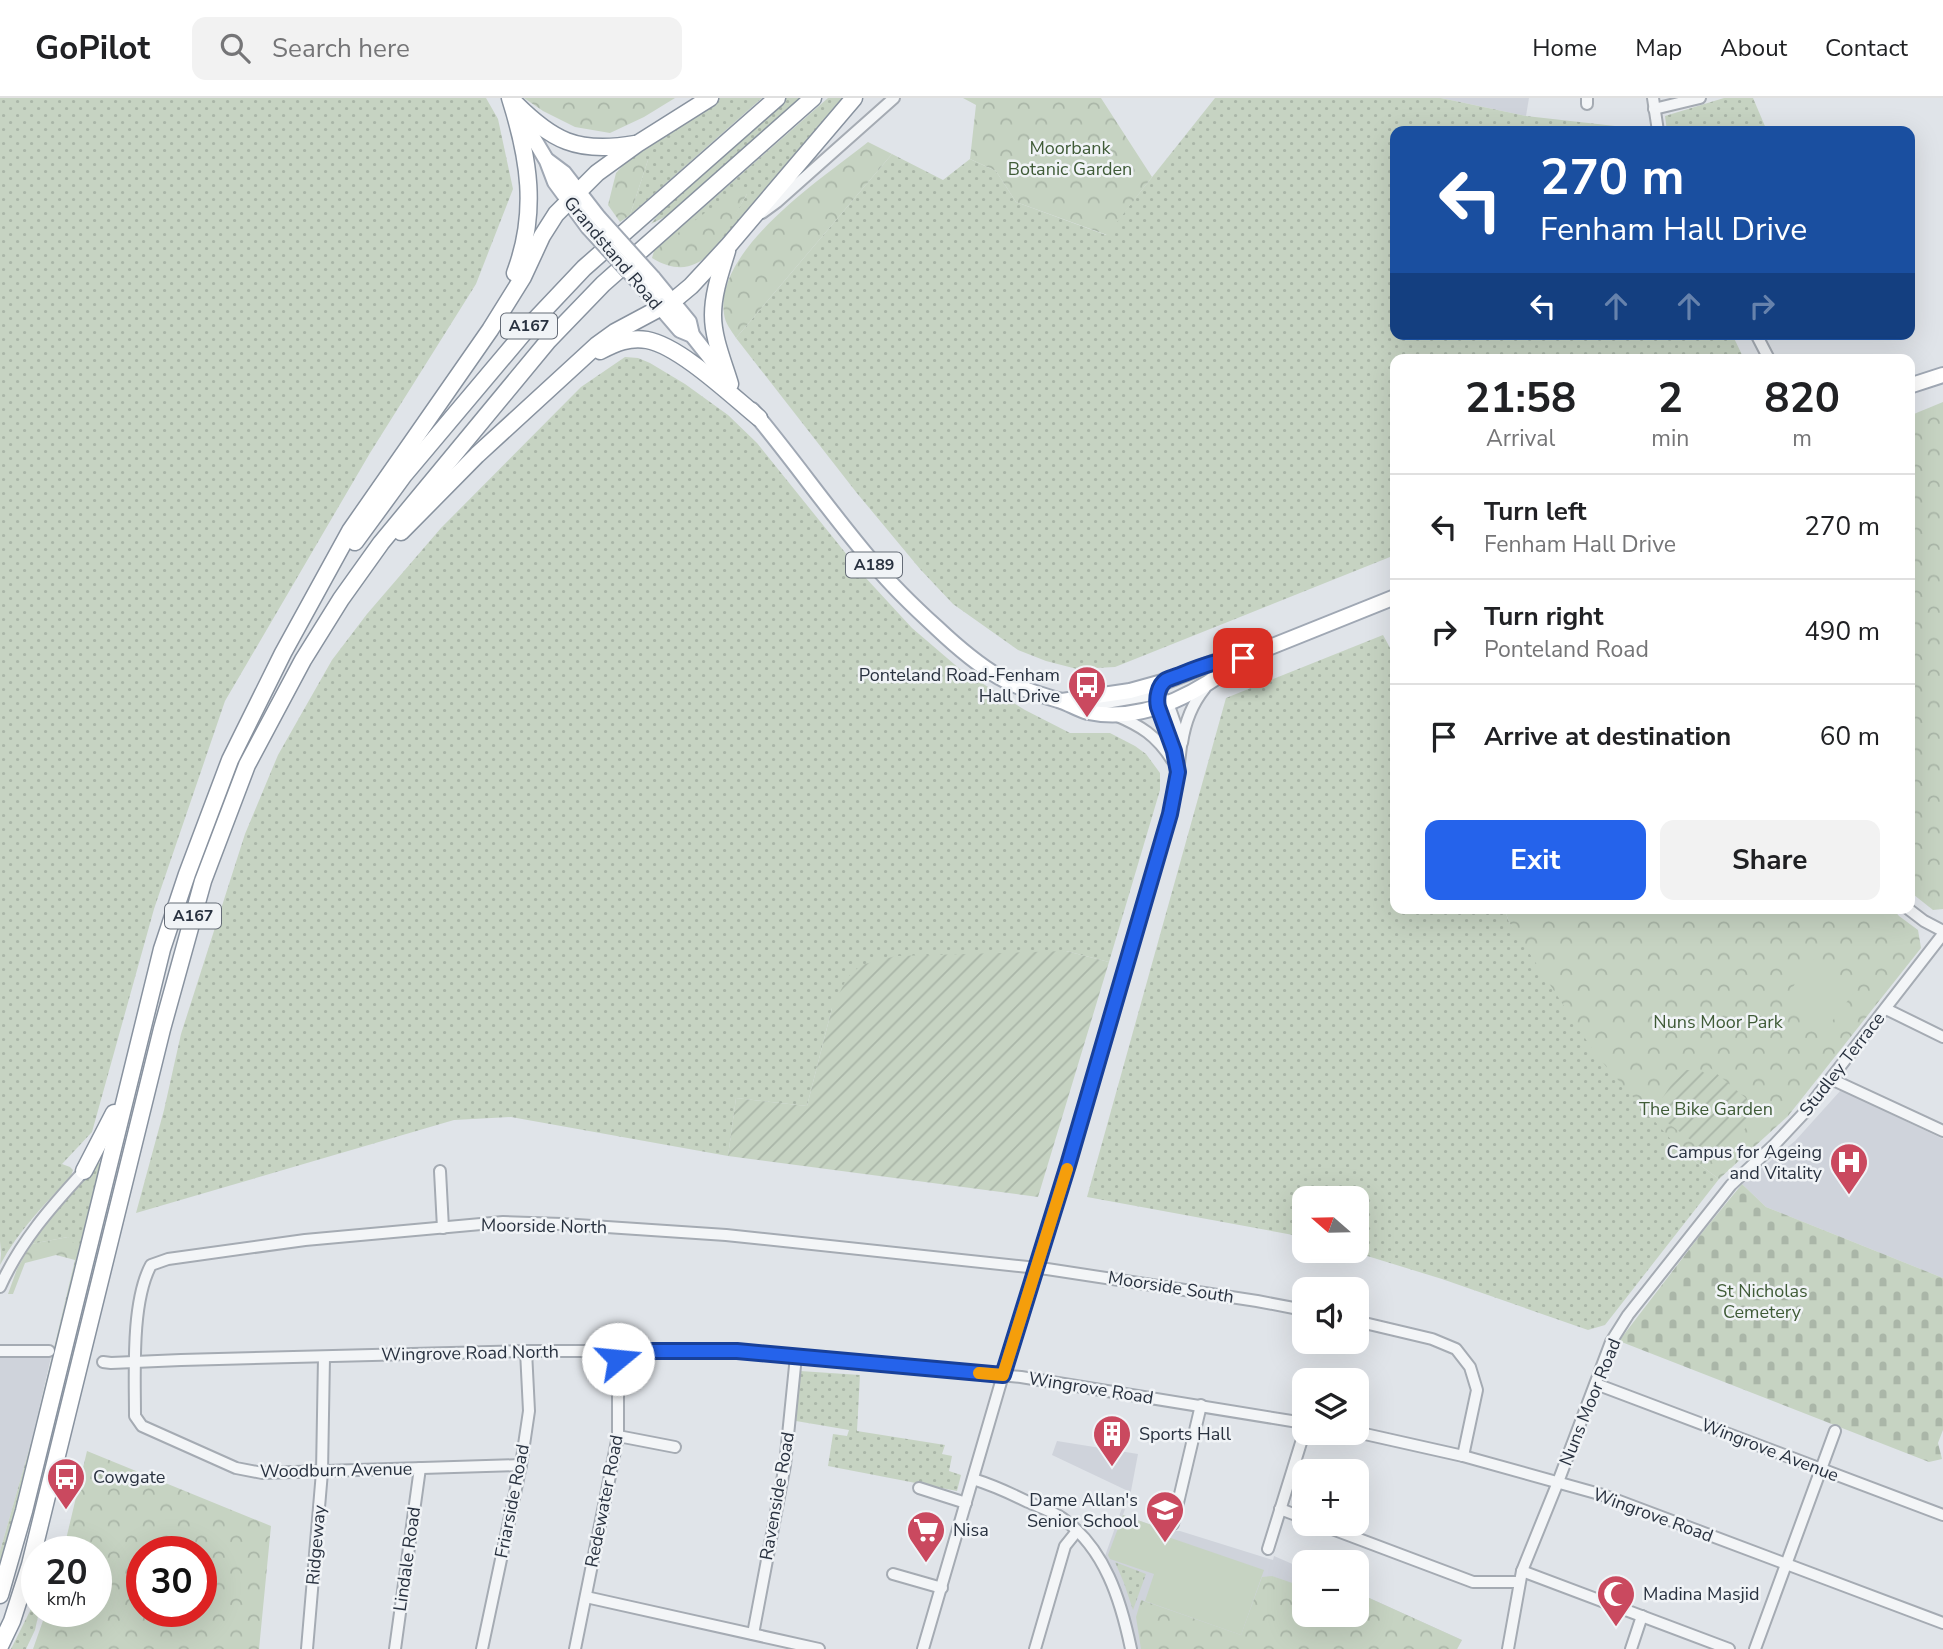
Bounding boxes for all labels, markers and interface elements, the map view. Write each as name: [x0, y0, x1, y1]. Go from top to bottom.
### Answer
search box: [192, 17, 682, 80]
text: GoPilot: [35, 26, 150, 71]
icon: search: [216, 29, 254, 67]
text: Search here: [272, 31, 410, 66]
text: Home: [1532, 32, 1597, 64]
text: Map: [1635, 32, 1682, 64]
text: About: [1720, 32, 1787, 64]
text: Contact: [1825, 32, 1908, 64]
park label: Moorbank Botanic Garden: [1008, 136, 1132, 181]
text: 270 m: [1540, 144, 1684, 211]
icon: left: [1425, 154, 1516, 245]
street label: Grandstand Road: [558, 191, 668, 315]
text: Fenham Hall Drive: [1540, 208, 1807, 251]
icon: left: [1524, 287, 1562, 325]
icon: ahead: [1597, 287, 1635, 325]
icon: ahead: [1670, 287, 1708, 325]
icon: right: [1743, 287, 1781, 325]
road number: A167: [501, 314, 557, 338]
text: 21:58: [1465, 370, 1576, 427]
text: 2: [1658, 370, 1683, 427]
text: 820: [1764, 370, 1840, 427]
text: Arrival: [1486, 423, 1555, 454]
text: min: [1651, 423, 1689, 454]
text: m: [1792, 423, 1812, 454]
text: Turn left: [1484, 494, 1587, 529]
icon: left: [1425, 508, 1463, 546]
text: 270 m: [1804, 509, 1880, 544]
text: Fenham Hall Drive: [1484, 529, 1676, 560]
road number: A189: [846, 552, 902, 578]
text: Turn right: [1484, 599, 1603, 634]
icon: right: [1425, 613, 1463, 651]
text: 490 m: [1804, 614, 1880, 649]
pin: [1213, 628, 1273, 688]
text: Ponteland Road: [1484, 634, 1649, 665]
icon: arrive: [1224, 639, 1262, 677]
place label: Ponteland Road-Fenham Hall Drive: [859, 663, 1060, 708]
bus stop icon: Ponteland Road-Fenham Hall Drive: [1066, 664, 1108, 719]
icon: arrive: [1425, 718, 1463, 756]
text: Arrive at destination: [1484, 719, 1731, 754]
text: 60 m: [1820, 719, 1880, 754]
button: Exit: [1425, 820, 1646, 900]
button: Share: [1660, 820, 1880, 900]
road number: A167: [165, 904, 221, 929]
street label: Studley Terrace: [1794, 1007, 1890, 1121]
park label: Nuns Moor Park: [1653, 1010, 1784, 1034]
park label: The Bike Garden: [1639, 1097, 1773, 1121]
place label: Campus for Ageing and Vitality: [1666, 1140, 1823, 1185]
hospital icon: Campus for Ageing and Vitality: [1828, 1141, 1870, 1196]
north arrow: [1292, 1186, 1368, 1264]
map controls: [1292, 1186, 1369, 1627]
street label: Moorside North: [481, 1213, 607, 1239]
street label: Moorside South: [1106, 1265, 1236, 1309]
button: sound: [1292, 1277, 1369, 1354]
park label: St Nicholas Cemetery: [1716, 1279, 1808, 1324]
position arrow: [581, 1322, 655, 1396]
street label: Nuns Moor Road: [1554, 1335, 1626, 1469]
street label: Wingrove Road North: [381, 1339, 559, 1367]
street label: Wingrove Road: [1027, 1366, 1155, 1410]
button: layers: [1292, 1368, 1369, 1445]
building icon: Sports Hall: [1091, 1413, 1133, 1468]
street label: Wingrove Avenue: [1698, 1413, 1842, 1487]
place label: Sports Hall: [1139, 1422, 1232, 1446]
street label: Ravenside Road: [754, 1430, 800, 1562]
street label: Redewater Road: [579, 1433, 629, 1569]
street label: Friarside Road: [489, 1442, 535, 1560]
bus stop icon: Cowgate: [45, 1456, 87, 1511]
street label: Woodburn Avenue: [260, 1457, 412, 1483]
button: +: [1292, 1459, 1369, 1536]
place label: Cowgate: [93, 1465, 165, 1489]
street label: Wingrove Road: [1590, 1482, 1716, 1548]
place label: Dame Allan's Senior School: [1027, 1488, 1139, 1533]
school or university icon: Dame Allan's Senior School: [1144, 1489, 1186, 1544]
street label: Ridgeway: [301, 1503, 332, 1586]
street label: Lindale Road: [388, 1505, 426, 1613]
supermarket icon: Nisa: [905, 1509, 947, 1564]
place label: Nisa: [953, 1518, 989, 1542]
speed limit sign: 30: [126, 1536, 217, 1627]
text: 20: [45, 1549, 88, 1596]
button: −: [1292, 1550, 1369, 1627]
mosque icon: Madina Masjid: [1595, 1573, 1637, 1628]
place label: Madina Masjid: [1643, 1582, 1760, 1606]
text: km/h: [47, 1587, 86, 1611]

